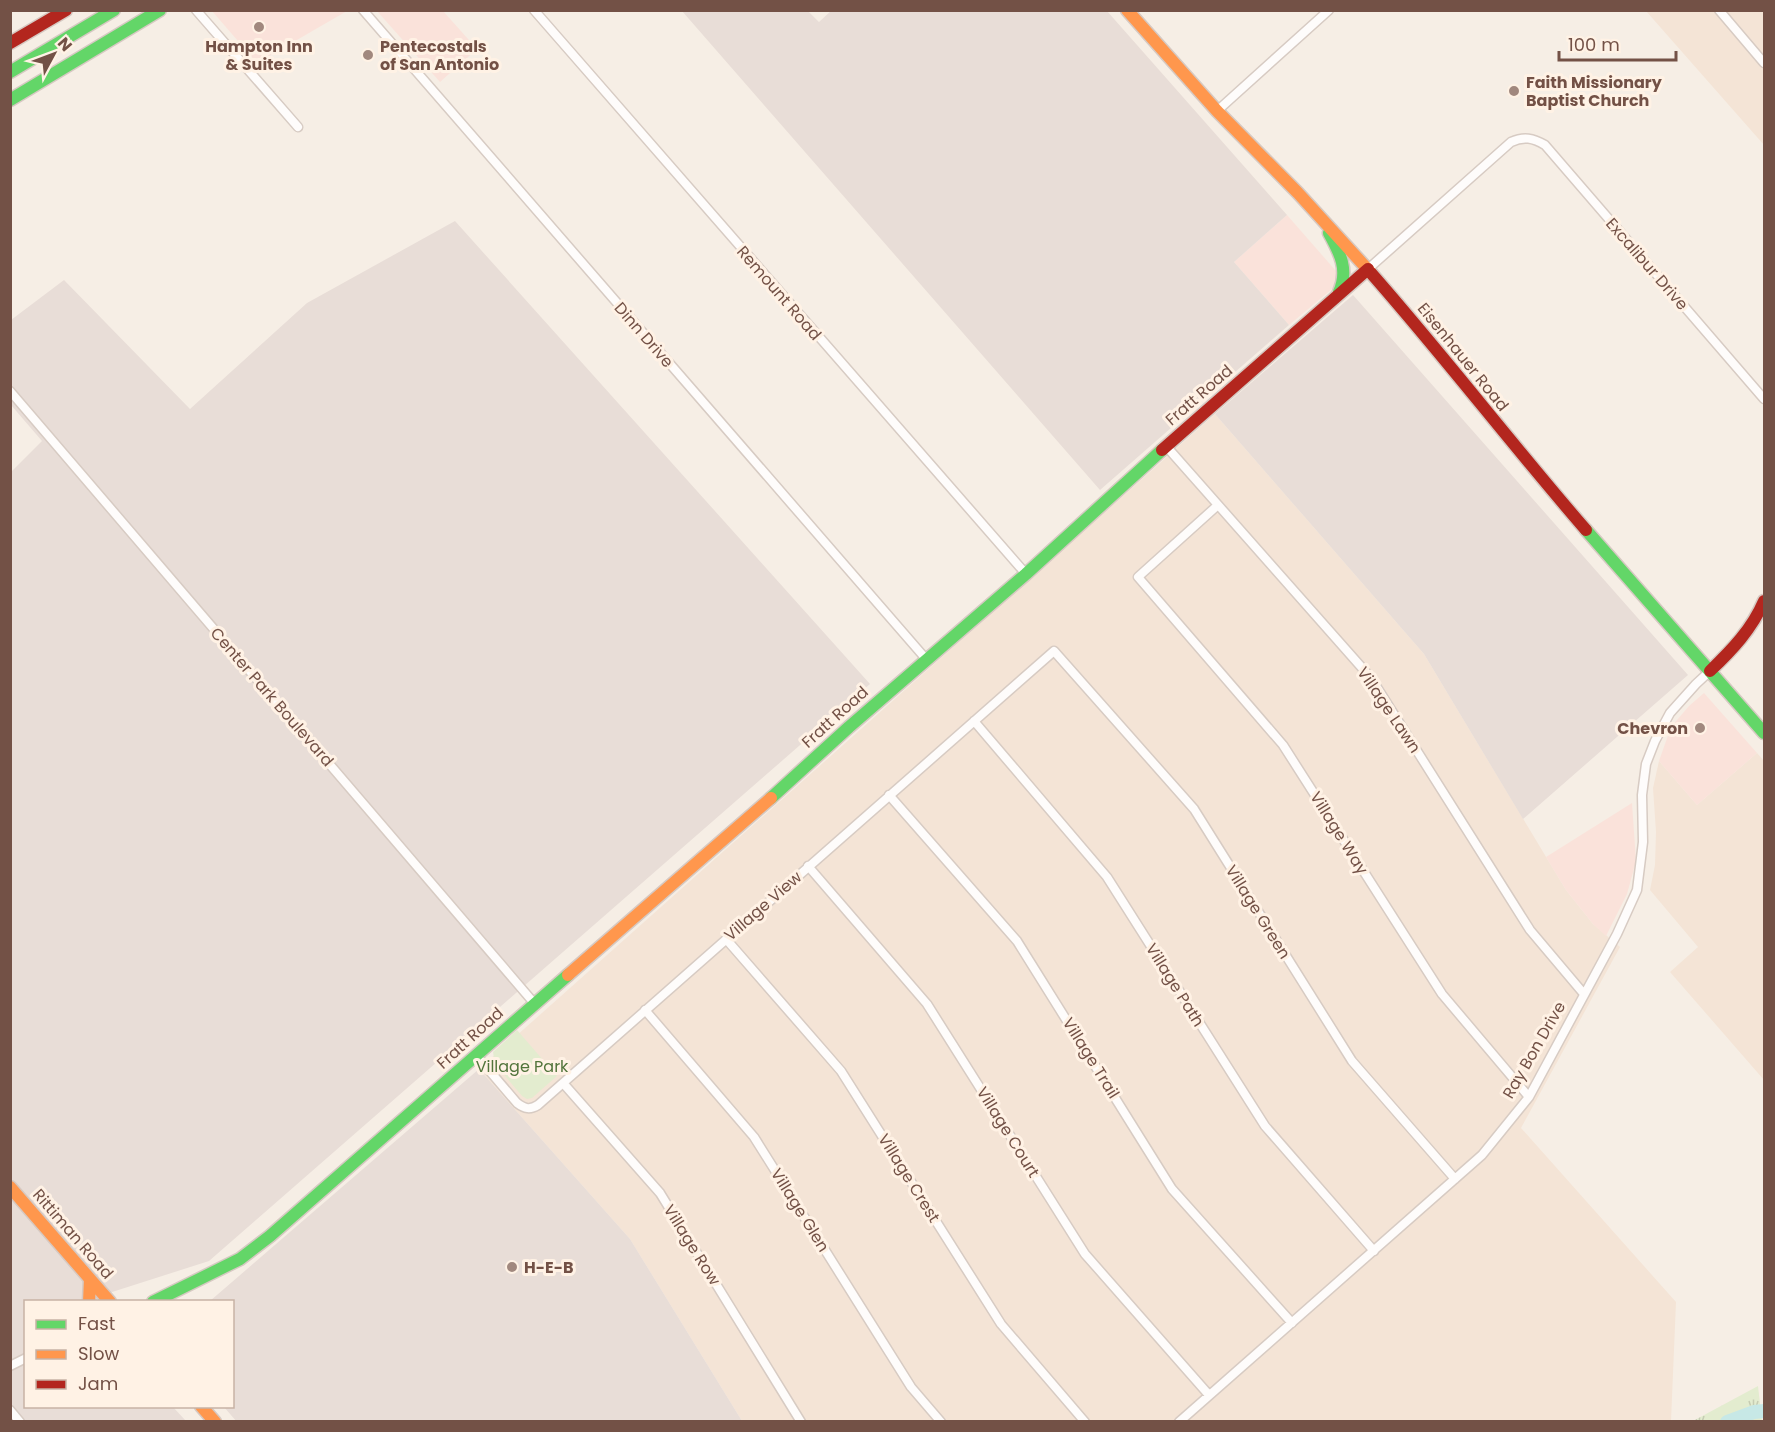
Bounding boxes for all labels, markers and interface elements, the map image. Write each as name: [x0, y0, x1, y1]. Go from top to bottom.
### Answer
marker: Hampton Inn & Suites: [252, 20, 266, 34]
north arrow: [24, 24, 84, 84]
scale bar: [1559, 24, 1676, 62]
text: N: [52, 32, 78, 57]
text: 100 m: [1568, 32, 1620, 57]
place label: Hampton Inn & Suites: [205, 35, 313, 76]
place label: Pentecostals of San Antonio: [380, 35, 499, 76]
marker: Pentecostals of San Antonio: [361, 48, 375, 62]
place label: Faith Missionary Baptist Church: [1526, 71, 1663, 112]
marker: Faith Missionary Baptist Church: [1507, 84, 1521, 98]
street label: Excalibur Drive: [1600, 213, 1694, 315]
street label: Remount Road: [731, 241, 827, 345]
street label: Dinn Drive: [609, 297, 679, 373]
street label: Eisenhauer Road: [1412, 298, 1514, 416]
street label: Fratt Road: [1160, 359, 1238, 431]
street label: Center Park Boulevard: [205, 622, 339, 772]
street label: Village Lawn: [1352, 662, 1426, 758]
street label: Fratt Road: [797, 681, 873, 753]
place label: Chevron: [1617, 717, 1688, 740]
marker: Chevron: [1693, 721, 1707, 735]
street label: Village Way: [1304, 787, 1374, 879]
street label: Village Green: [1220, 861, 1296, 963]
street label: Village View: [719, 866, 807, 946]
street label: Village Path: [1140, 939, 1210, 1031]
street label: Ray Bon Drive: [1497, 997, 1571, 1103]
street label: Fratt Road: [432, 1002, 508, 1074]
street label: Village Trail: [1057, 1013, 1125, 1103]
park label: Village Park: [476, 1055, 569, 1078]
street label: Village Court: [971, 1082, 1045, 1182]
street label: Village Crest: [873, 1129, 946, 1227]
street label: Village Glen: [765, 1164, 835, 1256]
street label: Rittiman Road: [27, 1184, 119, 1284]
street label: Village Row: [658, 1200, 726, 1290]
place label: H-E-B: [524, 1256, 573, 1279]
marker: H-E-B: [505, 1260, 519, 1274]
legend: [24, 1300, 234, 1408]
text: Fast: [78, 1311, 115, 1336]
text: Slow: [78, 1341, 120, 1366]
text: Jam: [78, 1371, 118, 1396]

